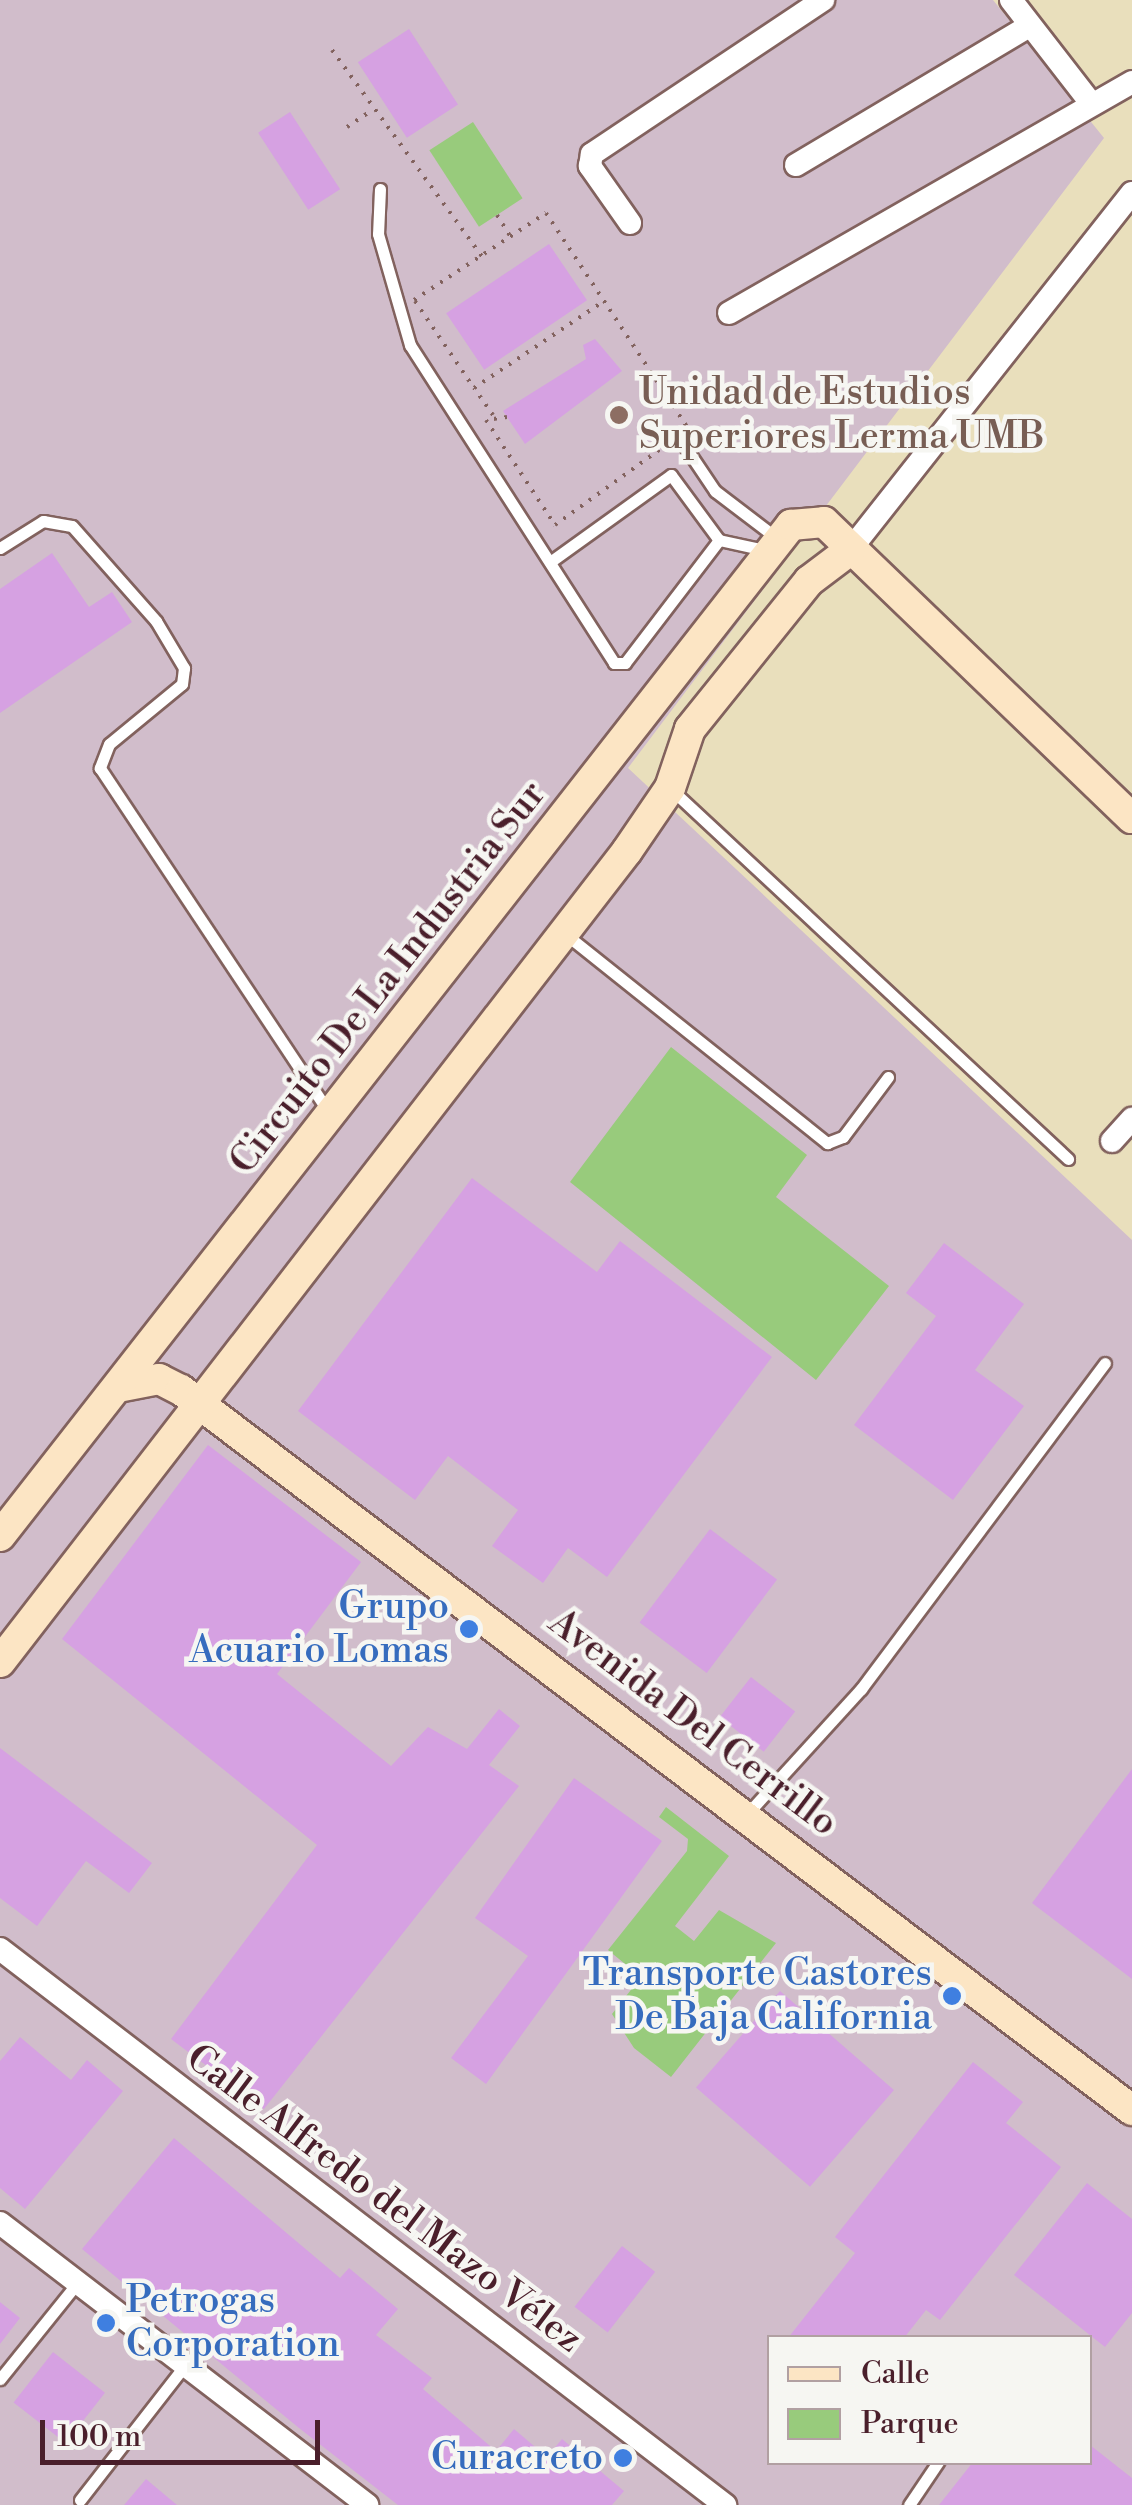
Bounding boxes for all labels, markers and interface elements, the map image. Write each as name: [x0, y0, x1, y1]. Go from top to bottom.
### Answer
place label: Unidad de Estudios Superiores Lerma UMB: [639, 370, 1045, 459]
marker: Unidad de Estudios Superiores Lerma UMB: [608, 404, 630, 426]
street label: Circuito De La Industria Sur: [220, 773, 556, 1183]
place label: Grupo Acuario Lomas: [189, 1584, 449, 1674]
street label: Avenida Del Cerrillo: [540, 1600, 846, 1846]
marker: Grupo Acuario Lomas: [458, 1618, 480, 1640]
place label: Transporte Castores De Baja California: [583, 1951, 932, 2040]
marker: Transporte Castores De Baja California: [941, 1985, 963, 2007]
street label: Calle Alfredo del Mazo Vélez: [177, 2035, 591, 2363]
place label: Petrogas Corporation: [126, 2278, 340, 2368]
marker: Petrogas Corporation: [95, 2312, 117, 2334]
legend: [767, 2335, 1092, 2465]
text: Calle: [861, 2355, 930, 2393]
scale bar: [45, 2400, 325, 2462]
text: Parque: [861, 2405, 959, 2443]
text: 100 m: [57, 2418, 141, 2456]
place label: Curacreto: [431, 2435, 603, 2481]
marker: Curacreto: [612, 2447, 634, 2469]

